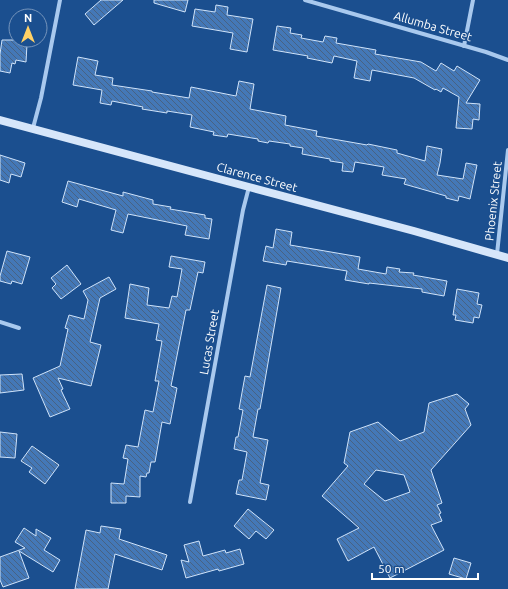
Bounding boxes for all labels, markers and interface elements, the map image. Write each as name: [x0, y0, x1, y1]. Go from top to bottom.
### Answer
north arrow: [8, 8, 48, 48]
street label: Allumba Street: [392, 9, 474, 43]
text: N: [24, 12, 32, 24]
street label: Clarence Street: [215, 160, 299, 194]
street label: Phoenix Street: [482, 160, 504, 241]
street label: Lucas Street: [197, 308, 221, 376]
scale bar: [372, 555, 478, 581]
text: 50 m: [378, 562, 405, 575]

